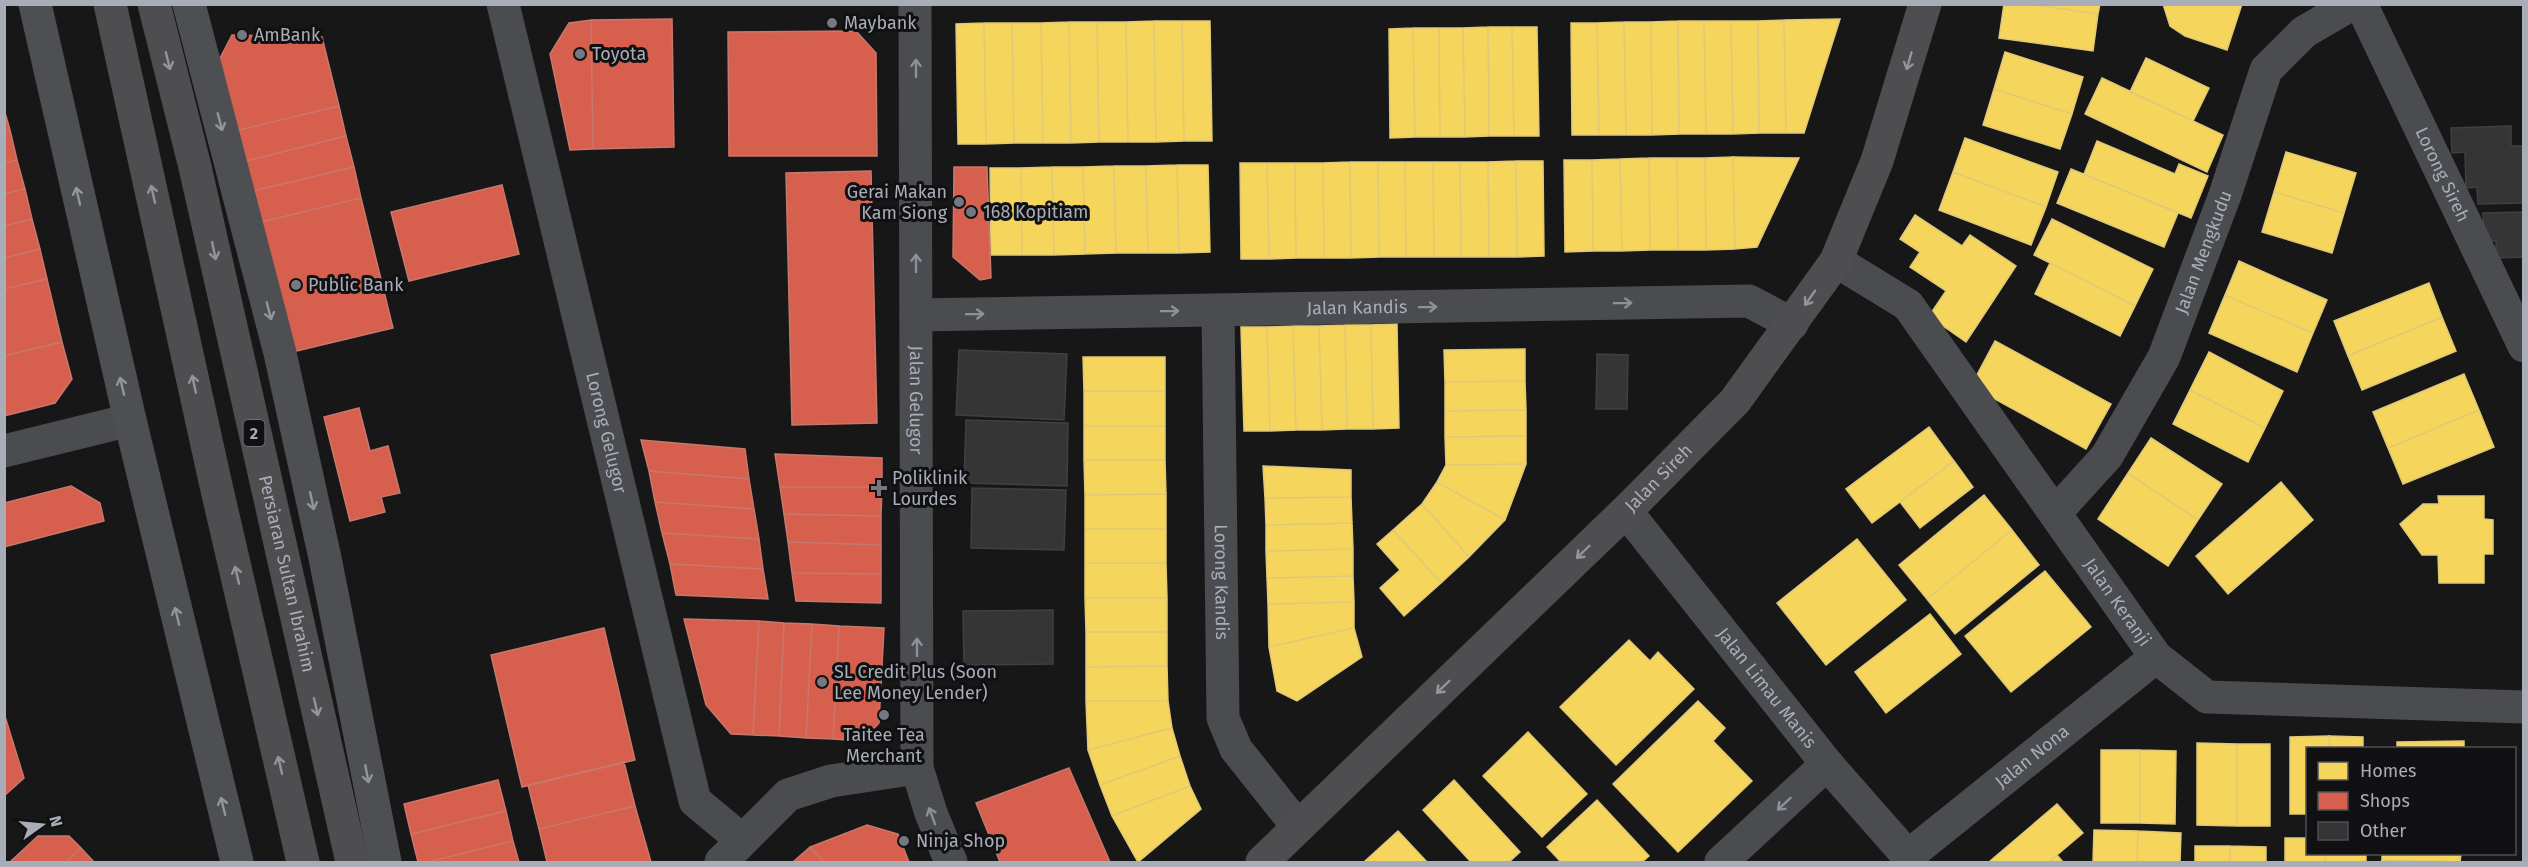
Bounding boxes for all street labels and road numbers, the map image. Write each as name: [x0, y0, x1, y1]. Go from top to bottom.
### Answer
street label: Lorong Sireh: [2410, 124, 2474, 226]
street label: Jalan Mengkudu: [2170, 187, 2237, 317]
street label: Jalan Kandis: [1306, 296, 1407, 319]
street label: Jalan Gelugor: [905, 346, 927, 455]
street label: Lorong Gelugor: [581, 370, 632, 496]
road number: 2: [244, 420, 264, 446]
street label: Jalan Sireh: [1620, 439, 1697, 517]
street label: Persiaran Sultan Ibrahim: [254, 473, 320, 674]
street label: Lorong Kandis: [1210, 524, 1233, 640]
street label: Jalan Keranji: [2079, 554, 2156, 650]
street label: Jalan Limau Manis: [1712, 623, 1821, 753]
street label: Jalan Nona: [1991, 720, 2073, 793]

